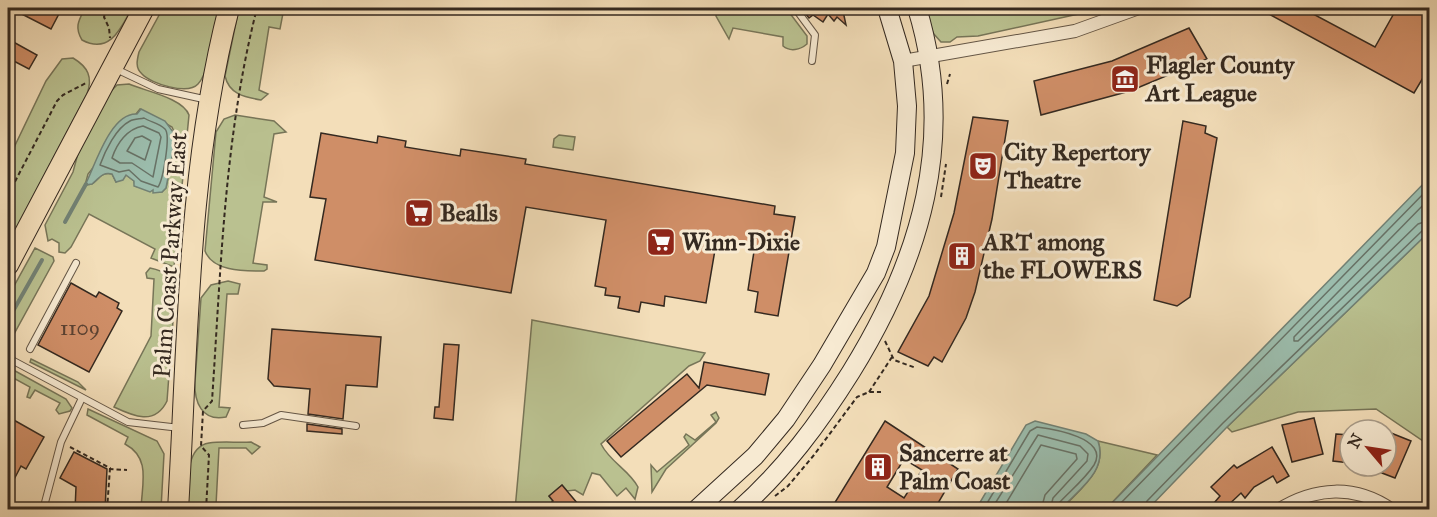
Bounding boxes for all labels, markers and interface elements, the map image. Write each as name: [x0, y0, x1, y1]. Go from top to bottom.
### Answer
place label: Flagler County Art League: [1144, 50, 1296, 108]
museum icon: Flagler County Art League: [1109, 63, 1141, 95]
street label: Palm Coast Parkway East: [146, 131, 194, 379]
place label: City Repertory Theatre: [1003, 137, 1152, 195]
theatre icon: City Repertory Theatre: [967, 150, 999, 182]
supermarket icon: Bealls: [403, 197, 435, 229]
place label: Bealls: [440, 198, 498, 228]
supermarket icon: Winn-Dixie: [645, 226, 677, 258]
place label: Winn-Dixie: [682, 227, 800, 257]
place label: ART among the FLOWERS: [981, 227, 1142, 285]
building icon: ART among the FLOWERS: [946, 240, 978, 272]
house number: 1109: [60, 315, 100, 341]
north arrow: [1338, 418, 1398, 478]
text: N: [1344, 430, 1367, 452]
place label: Sancerre at Palm Coast: [899, 438, 1011, 496]
building icon: Sancerre at Palm Coast: [862, 451, 894, 483]

